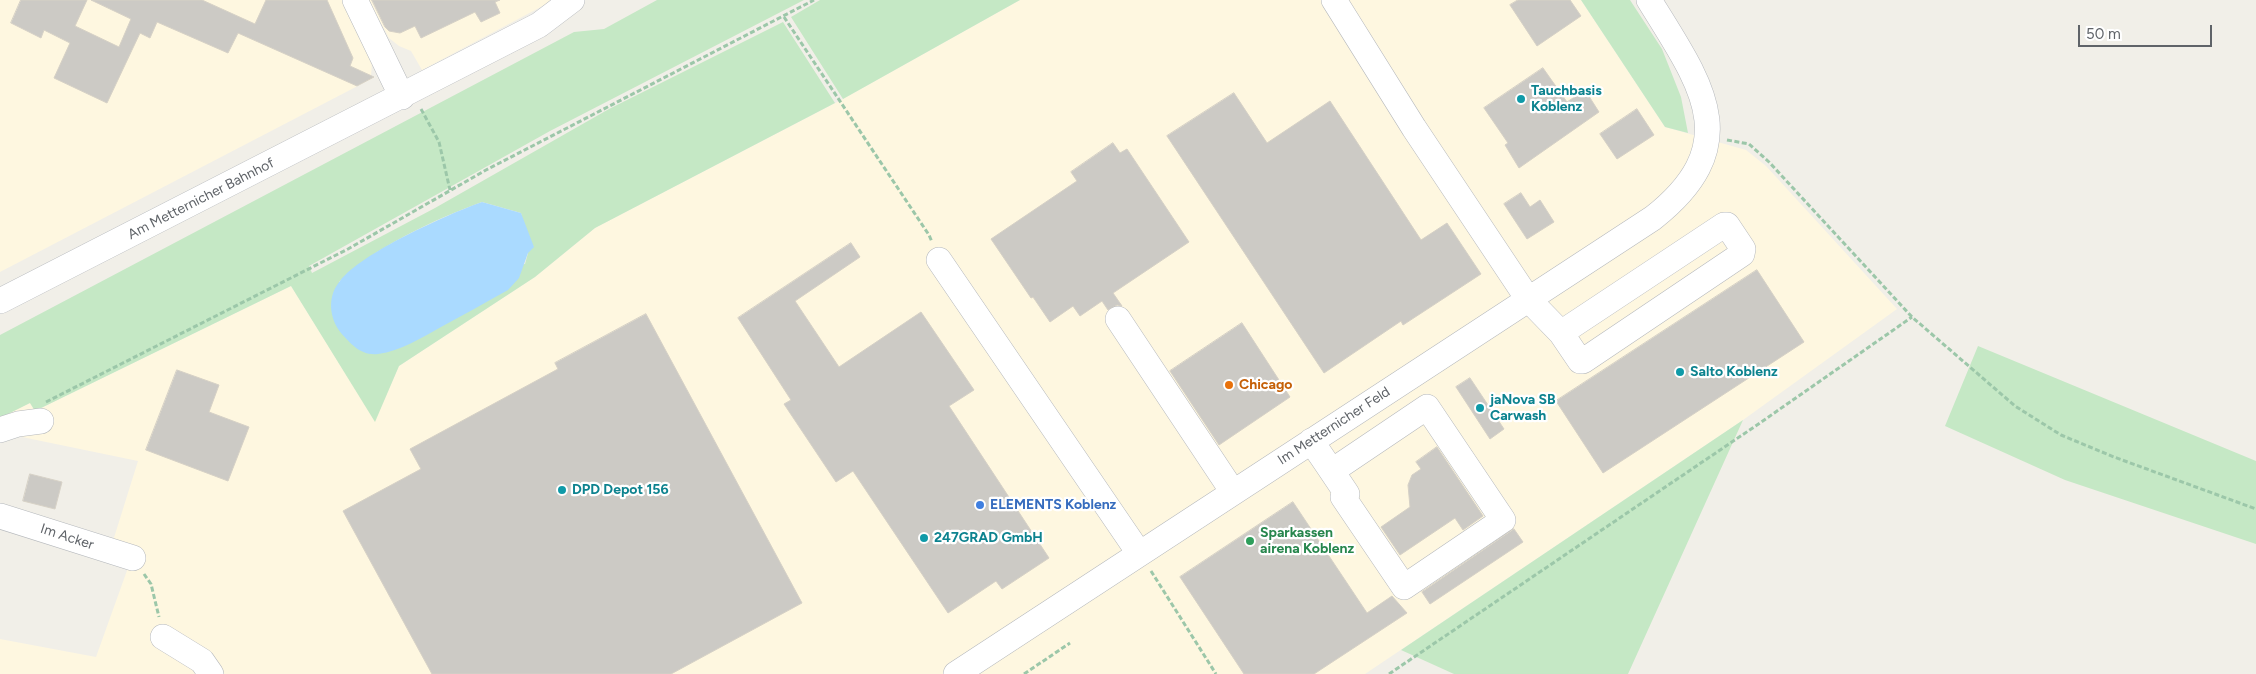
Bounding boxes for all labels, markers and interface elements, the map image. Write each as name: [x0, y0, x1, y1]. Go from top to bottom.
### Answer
scale bar: [2081, 15, 2215, 47]
text: 50 m: [2086, 25, 2121, 43]
place label: Tauchbasis Koblenz: [1531, 83, 1602, 115]
marker: Tauchbasis Koblenz: [1515, 93, 1527, 105]
street label: Am Metternicher Bahnhof: [125, 155, 277, 243]
place label: Salto Koblenz: [1690, 364, 1778, 380]
marker: Salto Koblenz: [1674, 366, 1686, 378]
place label: Chicago: [1239, 377, 1292, 393]
marker: Chicago: [1223, 379, 1235, 391]
street label: Im Metternicher Feld: [1275, 383, 1393, 469]
place label: jaNova SB Carwash: [1490, 392, 1556, 424]
marker: jaNova SB Carwash: [1474, 402, 1486, 414]
place label: DPD Depot 156: [572, 482, 669, 498]
marker: DPD Depot 156: [556, 484, 568, 496]
place label: ELEMENTS Koblenz: [990, 497, 1116, 513]
marker: ELEMENTS Koblenz: [974, 499, 986, 511]
street label: Im Acker: [38, 520, 96, 554]
place label: Sparkassen airena Koblenz: [1260, 525, 1354, 558]
place label: 247GRAD GmbH: [934, 530, 1043, 546]
marker: 247GRAD GmbH: [918, 532, 930, 544]
marker: Sparkassen airena Koblenz: [1244, 535, 1256, 547]

